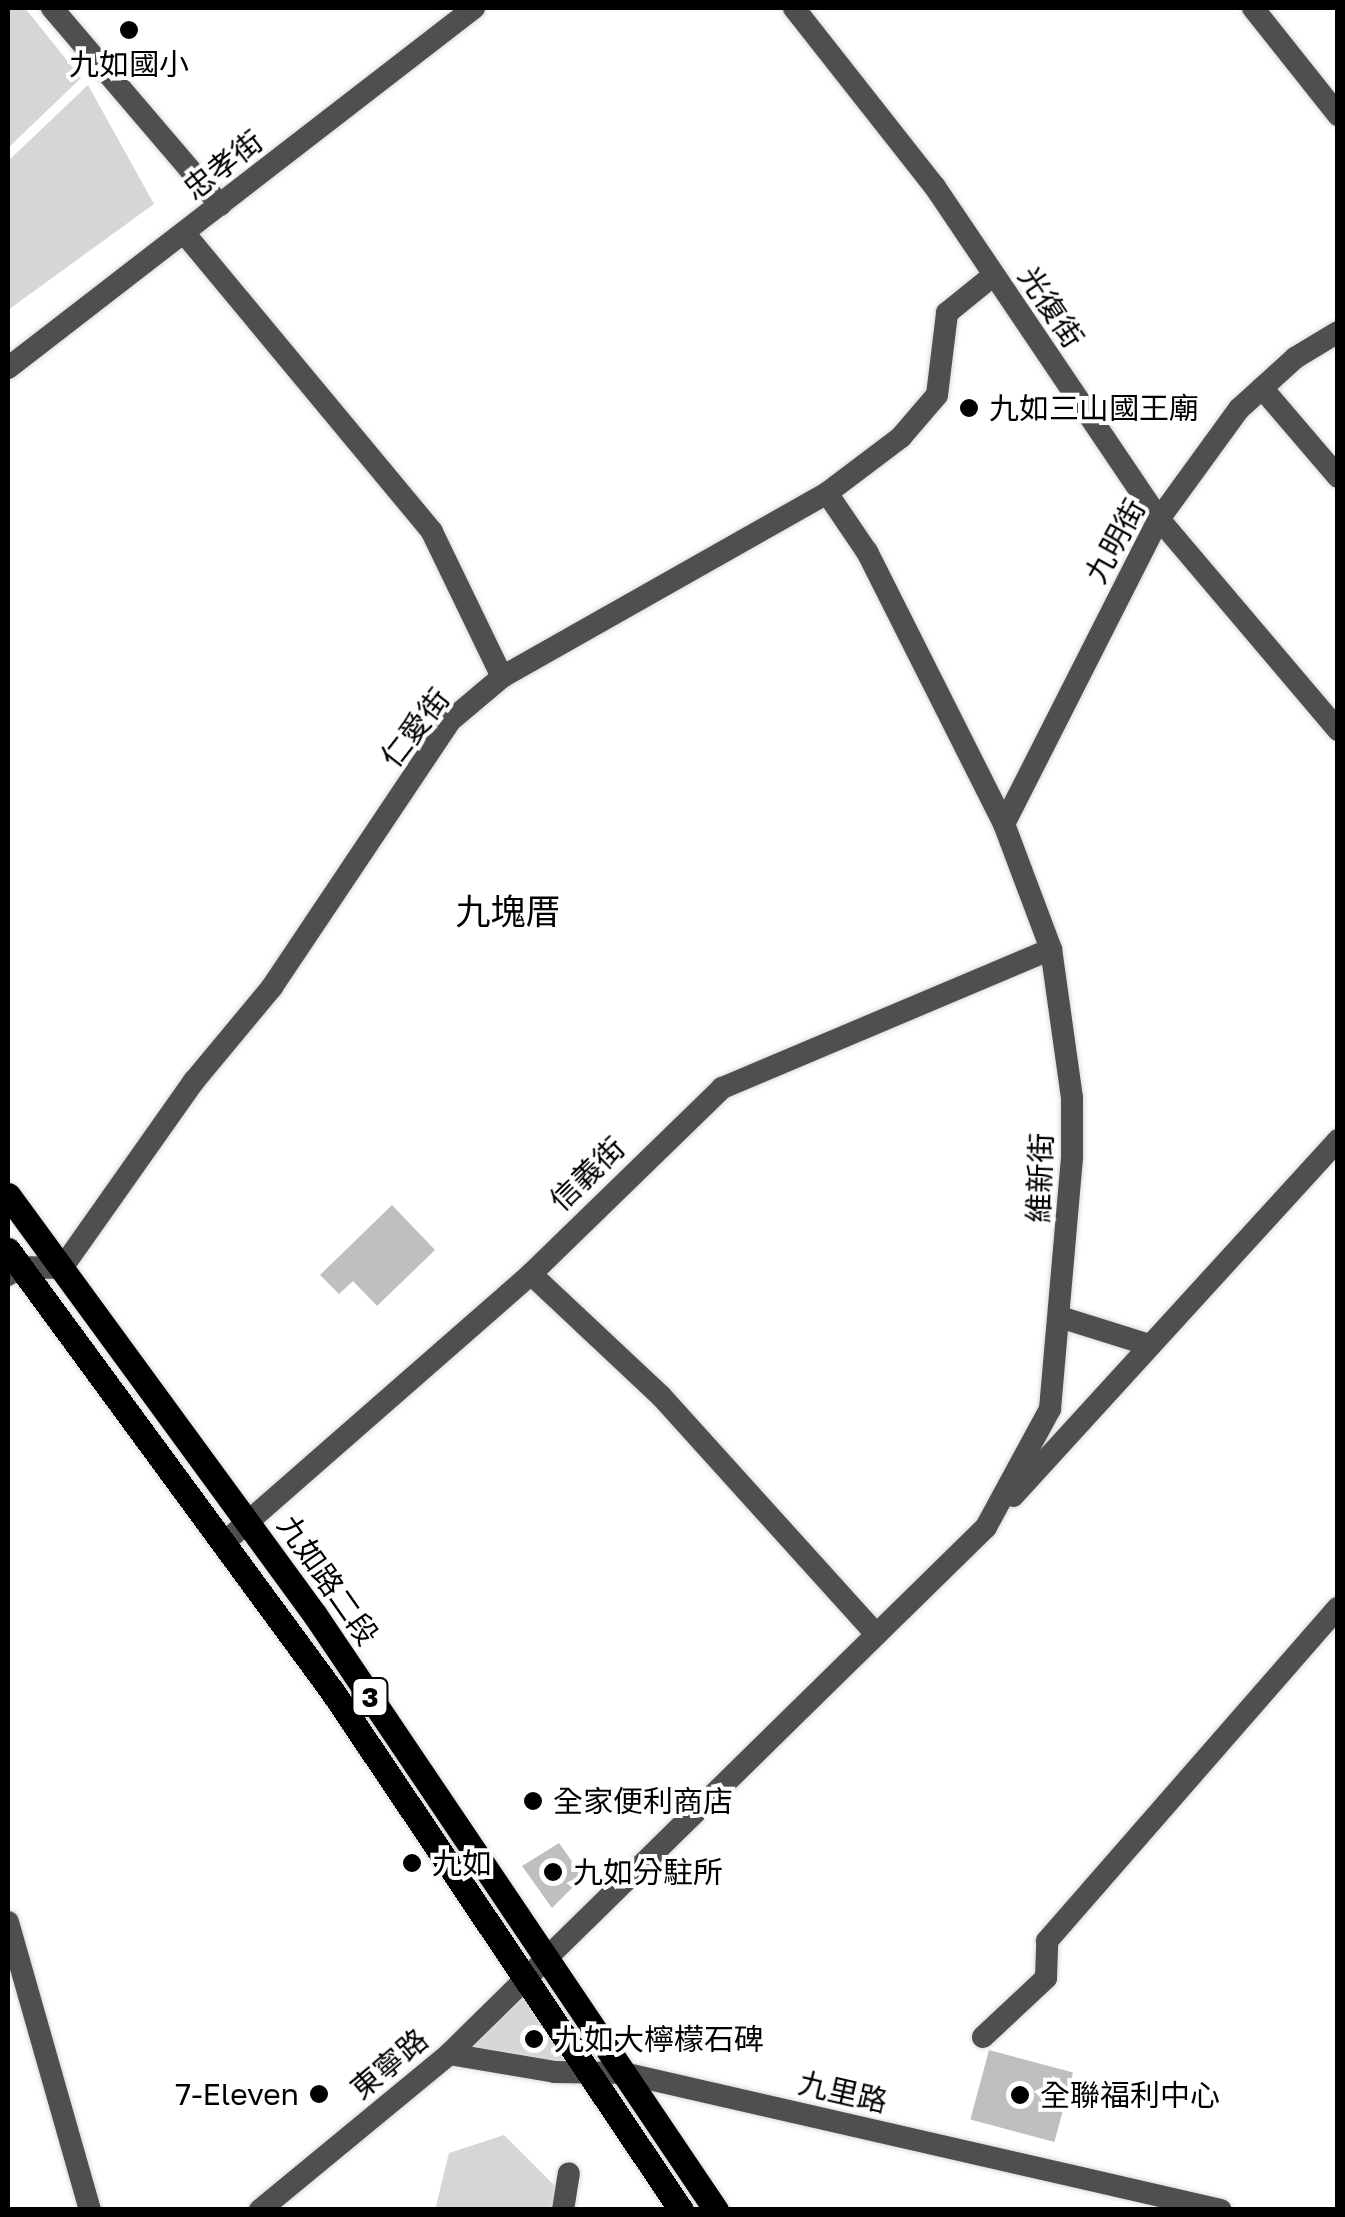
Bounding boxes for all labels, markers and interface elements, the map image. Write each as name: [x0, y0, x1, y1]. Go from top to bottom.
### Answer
marker: 九如國小: [118, 19, 140, 41]
place label: 九如國小: [69, 46, 189, 82]
street label: 忠孝街: [176, 123, 270, 207]
street label: 光復街: [1011, 260, 1091, 354]
place label: 九如三山國王廟: [989, 390, 1199, 426]
marker: 九如三山國王廟: [958, 397, 980, 419]
street label: 九明街: [1077, 493, 1153, 589]
street label: 仁愛街: [373, 681, 457, 775]
district label: 九塊厝: [456, 890, 560, 932]
street label: 信義街: [542, 1130, 632, 1218]
street label: 維新街: [1020, 1132, 1060, 1224]
street label: 九如路二段: [270, 1508, 386, 1652]
road number: 3: [350, 1674, 390, 1720]
place label: 全家便利商店: [553, 1783, 733, 1819]
marker: 全家便利商店: [522, 1790, 544, 1812]
place label: 九如: [432, 1845, 492, 1881]
marker: 九如: [401, 1852, 423, 1874]
place label: 九如分駐所: [573, 1854, 723, 1890]
marker: 九如分駐所: [542, 1861, 564, 1883]
street label: 東寧路: [343, 2021, 435, 2107]
place label: 九如大檸檬石碑: [554, 2021, 764, 2057]
marker: 九如大檸檬石碑: [523, 2028, 545, 2050]
street label: 九里路: [795, 2064, 891, 2120]
place label: 7-Eleven: [175, 2076, 299, 2112]
place label: 全聯福利中心: [1040, 2077, 1220, 2113]
marker: 7-Eleven: [308, 2083, 330, 2105]
marker: 全聯福利中心: [1009, 2084, 1031, 2106]

